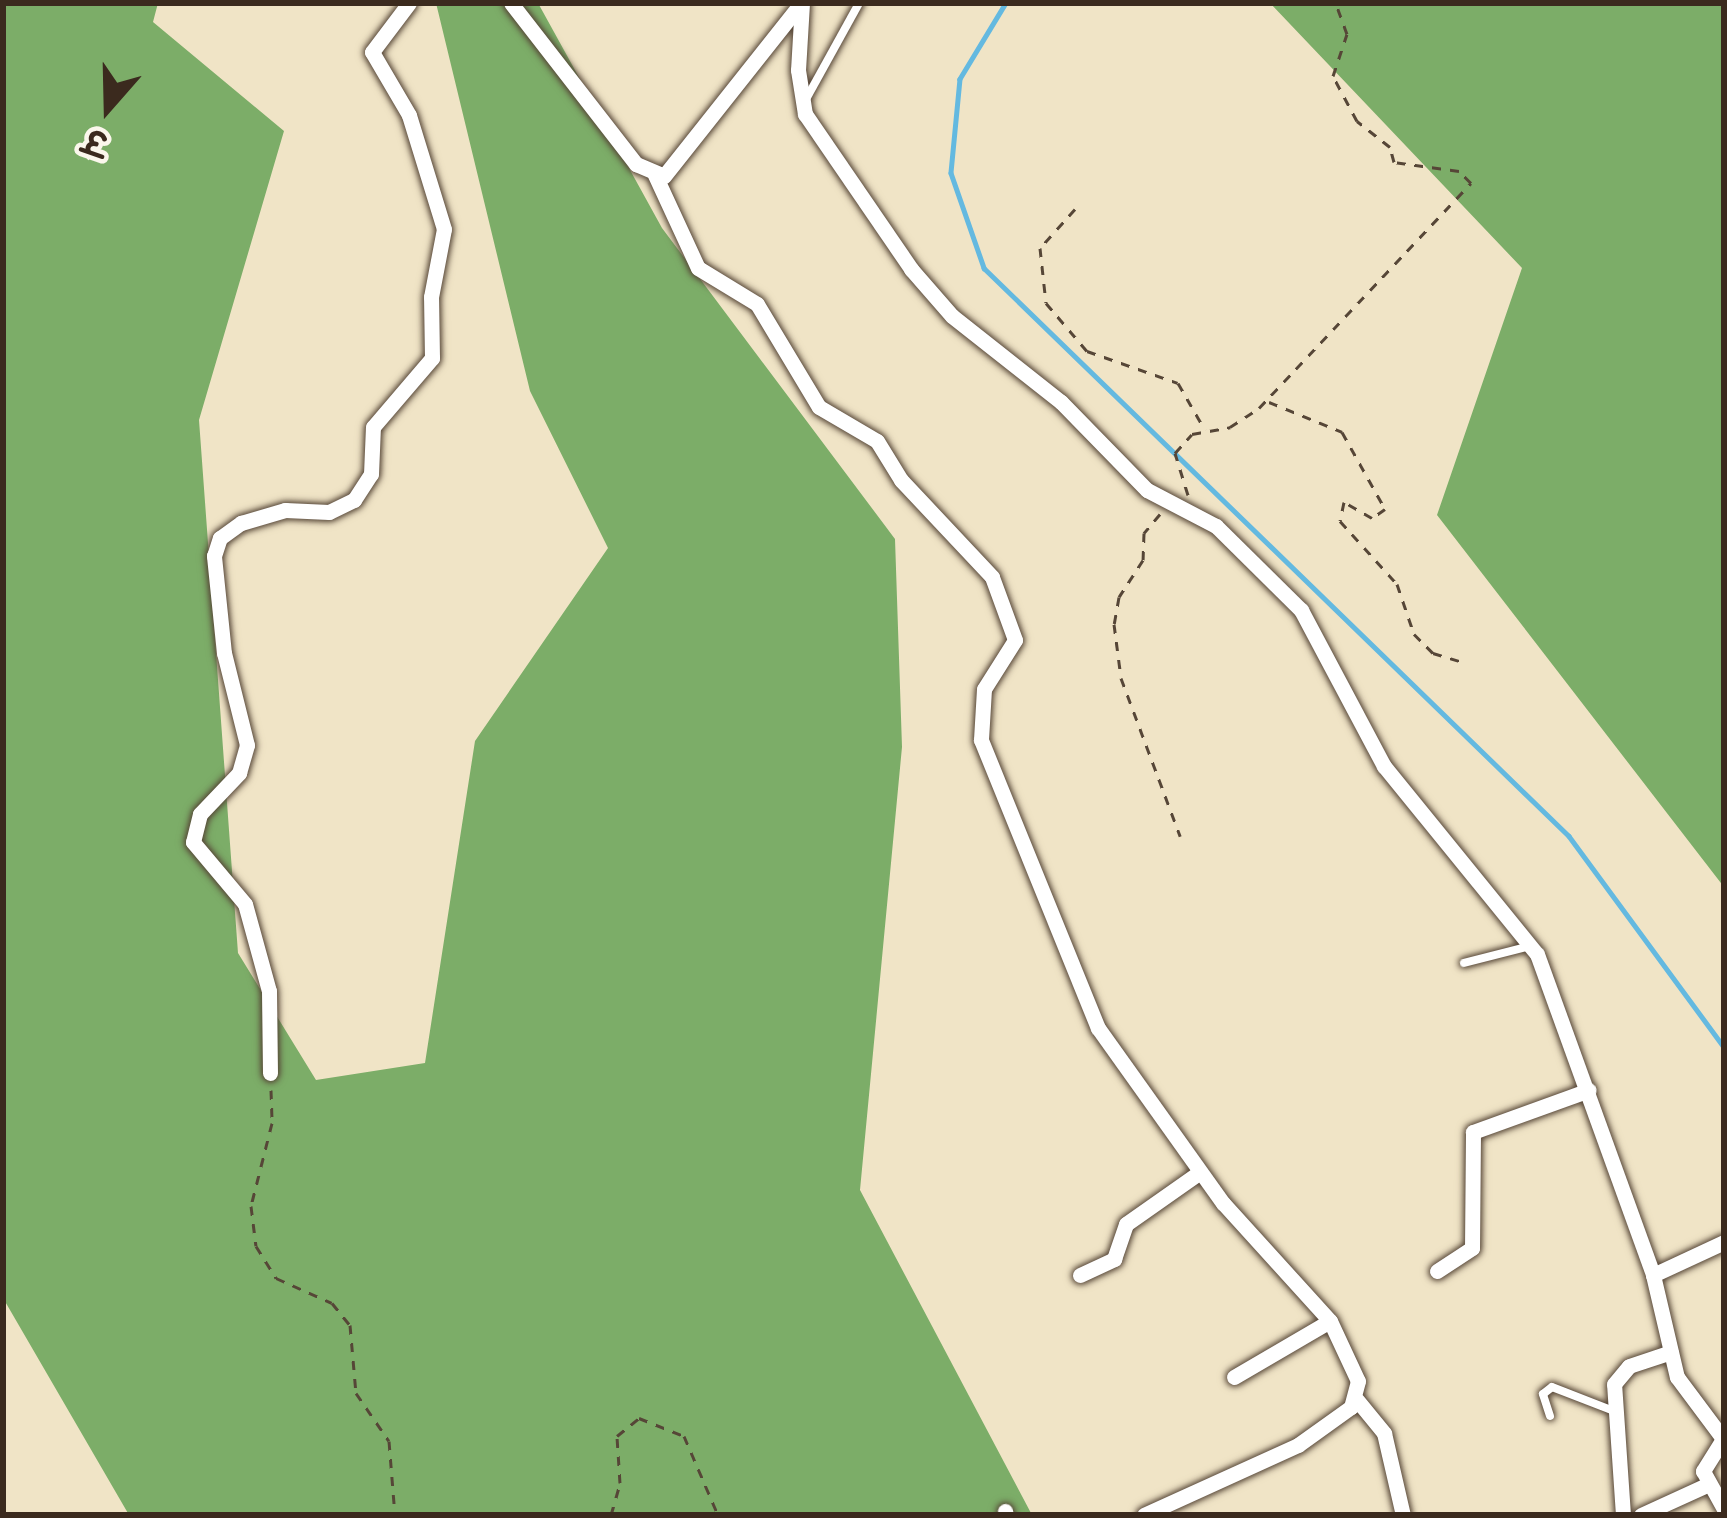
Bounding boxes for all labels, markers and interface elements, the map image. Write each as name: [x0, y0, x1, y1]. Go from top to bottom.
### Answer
north arrow: [48, 48, 168, 168]
text: उ: [79, 120, 113, 163]

